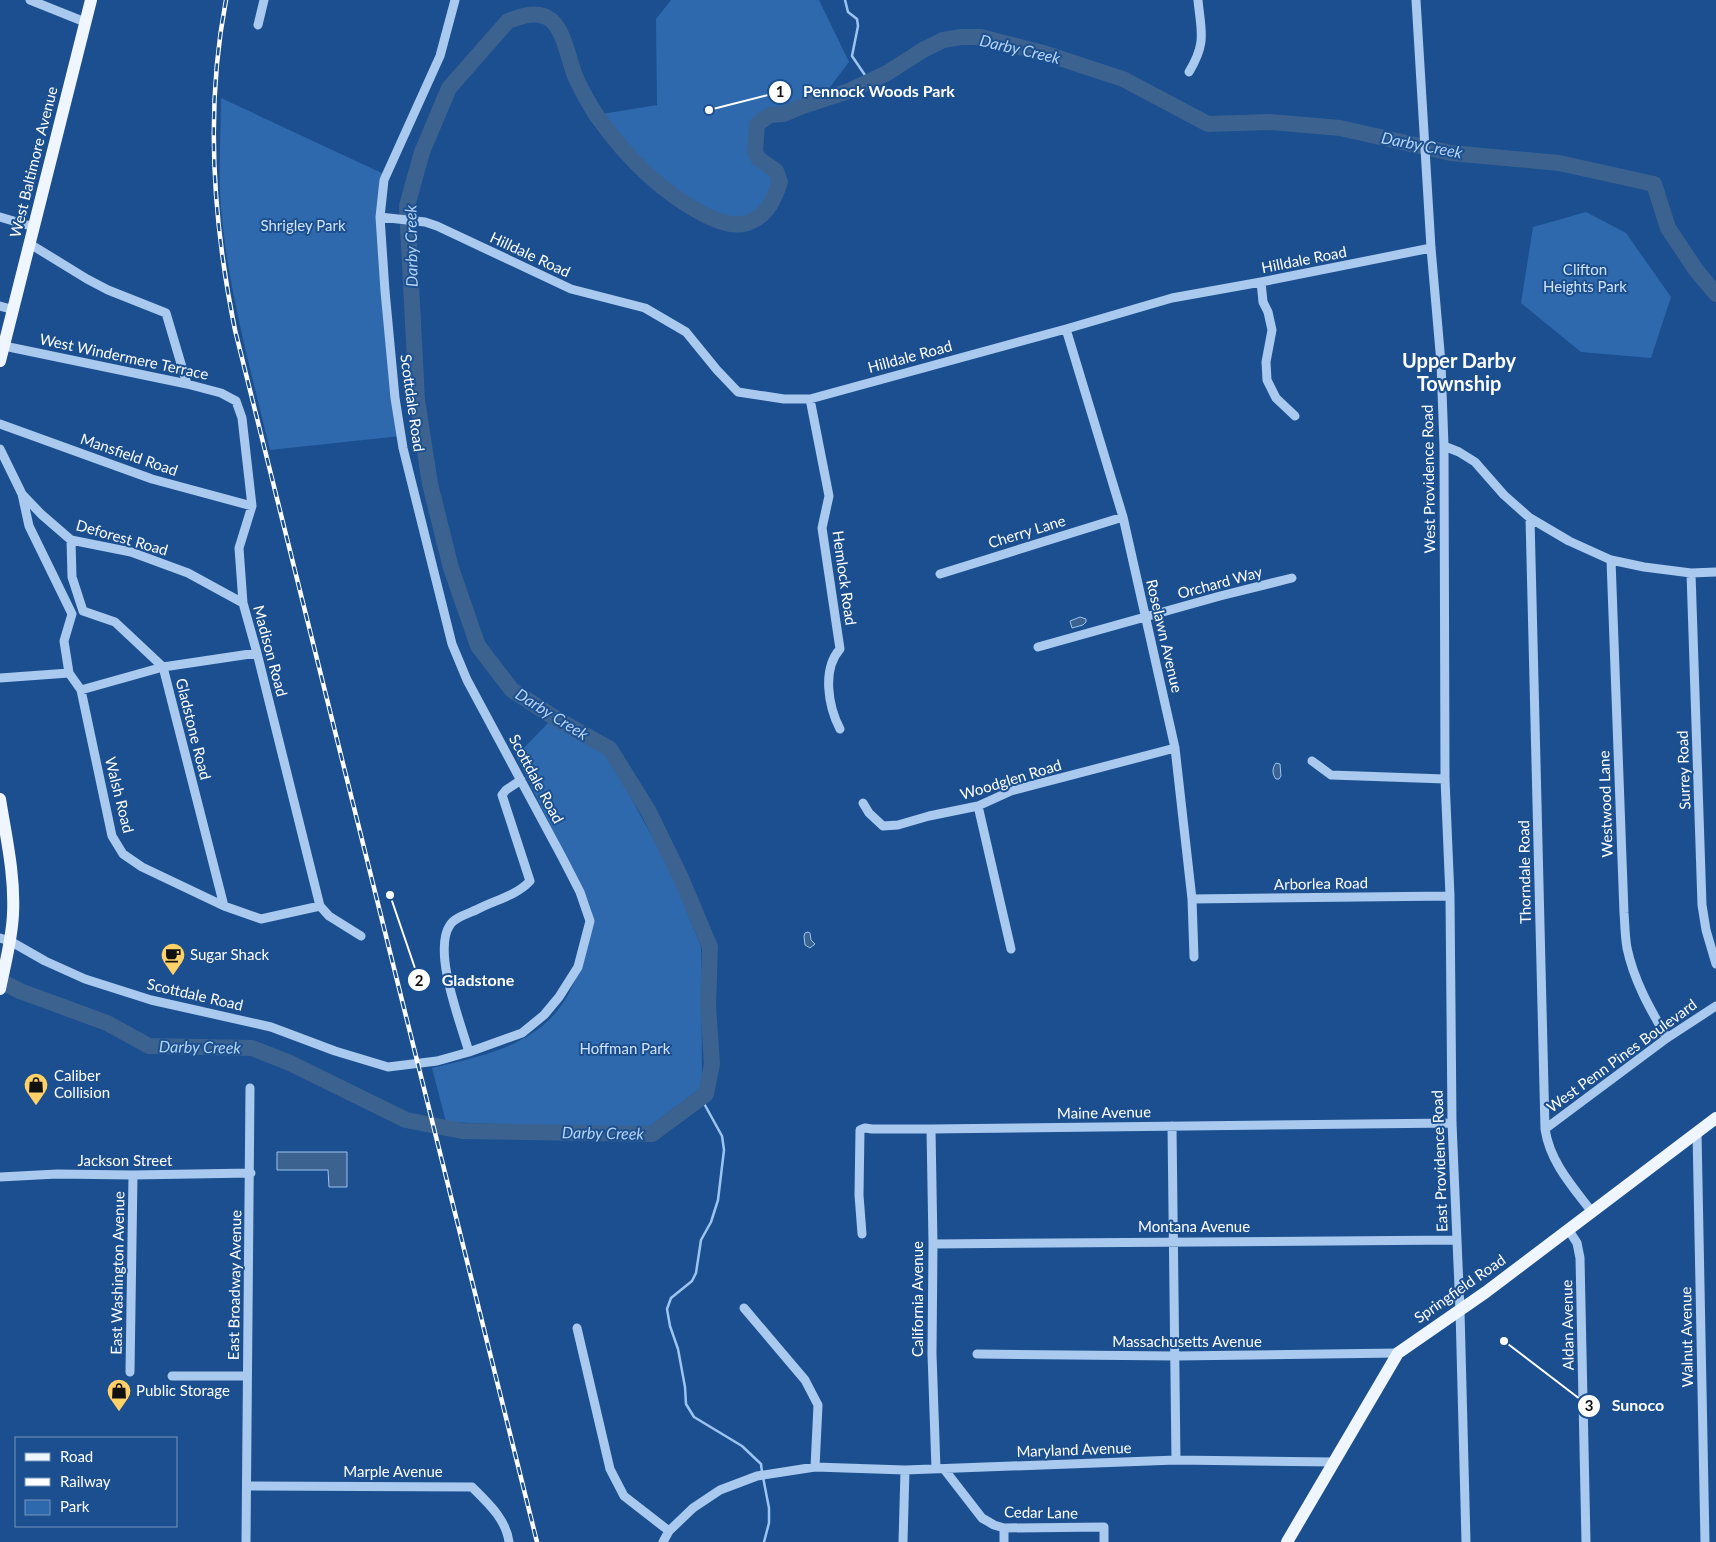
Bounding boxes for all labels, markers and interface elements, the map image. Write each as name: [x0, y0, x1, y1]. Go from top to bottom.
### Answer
water label: Darby Creek: [978, 30, 1063, 67]
callout: Pennock Woods Park: [768, 76, 965, 107]
text: Pennock Woods Park: [803, 81, 955, 100]
text: 1: [776, 82, 784, 100]
street label: West Baltimore Avenue: [6, 84, 61, 239]
water label: Darby Creek: [1380, 127, 1465, 162]
water label: Darby Creek: [400, 204, 421, 287]
park label: Shrigley Park: [260, 216, 346, 234]
street label: Hilldale Road: [487, 228, 573, 281]
street label: Hilldale Road: [1260, 242, 1348, 276]
park label: Clifton Heights Park: [1543, 260, 1627, 295]
street label: West Windermere Terrace: [38, 329, 210, 383]
street label: Hilldale Road: [866, 336, 954, 376]
district label: Upper Darby Township: [1402, 348, 1516, 395]
street label: Scottdale Road: [397, 353, 429, 453]
street label: West Providence Road: [1418, 405, 1438, 554]
street label: Mansfield Road: [78, 429, 180, 479]
street label: Cherry Lane: [986, 511, 1068, 551]
street label: Deforest Road: [74, 515, 170, 559]
street label: Hemlock Road: [829, 529, 861, 626]
street label: Orchard Way: [1175, 562, 1264, 602]
street label: Roselawn Avenue: [1143, 577, 1187, 694]
street label: Madison Road: [250, 603, 292, 698]
street label: Gladstone Road: [173, 676, 215, 781]
water label: Darby Creek: [512, 684, 592, 744]
street label: Surrey Road: [1673, 730, 1693, 810]
street label: Scottdale Road: [506, 731, 568, 826]
street label: Westwood Lane: [1594, 750, 1616, 858]
street label: Walsh Road: [102, 755, 138, 835]
street label: Woodglen Road: [958, 755, 1063, 803]
street label: Thorndale Road: [1514, 820, 1534, 924]
street label: Arborlea Road: [1274, 873, 1368, 893]
cafe icon: Sugar Shack: [160, 942, 186, 976]
place label: Sugar Shack: [190, 945, 270, 963]
callout: Gladstone: [407, 965, 524, 996]
text: Gladstone: [442, 970, 515, 989]
text: 2: [415, 971, 424, 989]
street label: Scottdale Road: [145, 974, 245, 1014]
street label: West Penn Pines Boulevard: [1543, 995, 1700, 1116]
water label: Darby Creek: [159, 1036, 242, 1057]
park label: Hoffman Park: [580, 1039, 671, 1057]
place label: Caliber Collision: [54, 1066, 110, 1101]
shop icon: Caliber Collision: [23, 1072, 49, 1106]
street label: East Providence Road: [1428, 1090, 1450, 1232]
street label: Maine Avenue: [1057, 1102, 1151, 1122]
water label: Darby Creek: [562, 1122, 645, 1143]
street label: Jackson Street: [78, 1151, 173, 1169]
street label: East Washington Avenue: [107, 1191, 127, 1355]
street label: East Broadway Avenue: [224, 1210, 244, 1360]
street label: Montana Avenue: [1138, 1217, 1250, 1235]
street label: California Avenue: [908, 1241, 926, 1357]
street label: Springfield Road: [1410, 1250, 1508, 1326]
street label: Aldan Avenue: [1557, 1279, 1577, 1371]
street label: Walnut Avenue: [1676, 1286, 1696, 1388]
street label: Massachusetts Avenue: [1112, 1332, 1262, 1350]
shop icon: Public Storage: [106, 1378, 132, 1412]
place label: Public Storage: [136, 1381, 230, 1399]
callout: Sunoco: [1577, 1390, 1674, 1421]
text: Sunoco: [1612, 1395, 1664, 1414]
text: 3: [1585, 1396, 1593, 1414]
legend: [15, 1437, 178, 1527]
street label: Maryland Avenue: [1016, 1438, 1132, 1460]
text: Road: [60, 1447, 93, 1465]
street label: Marple Avenue: [343, 1462, 443, 1480]
text: Railway: [60, 1472, 111, 1490]
text: Park: [60, 1497, 90, 1515]
street label: Cedar Lane: [1004, 1502, 1078, 1522]

